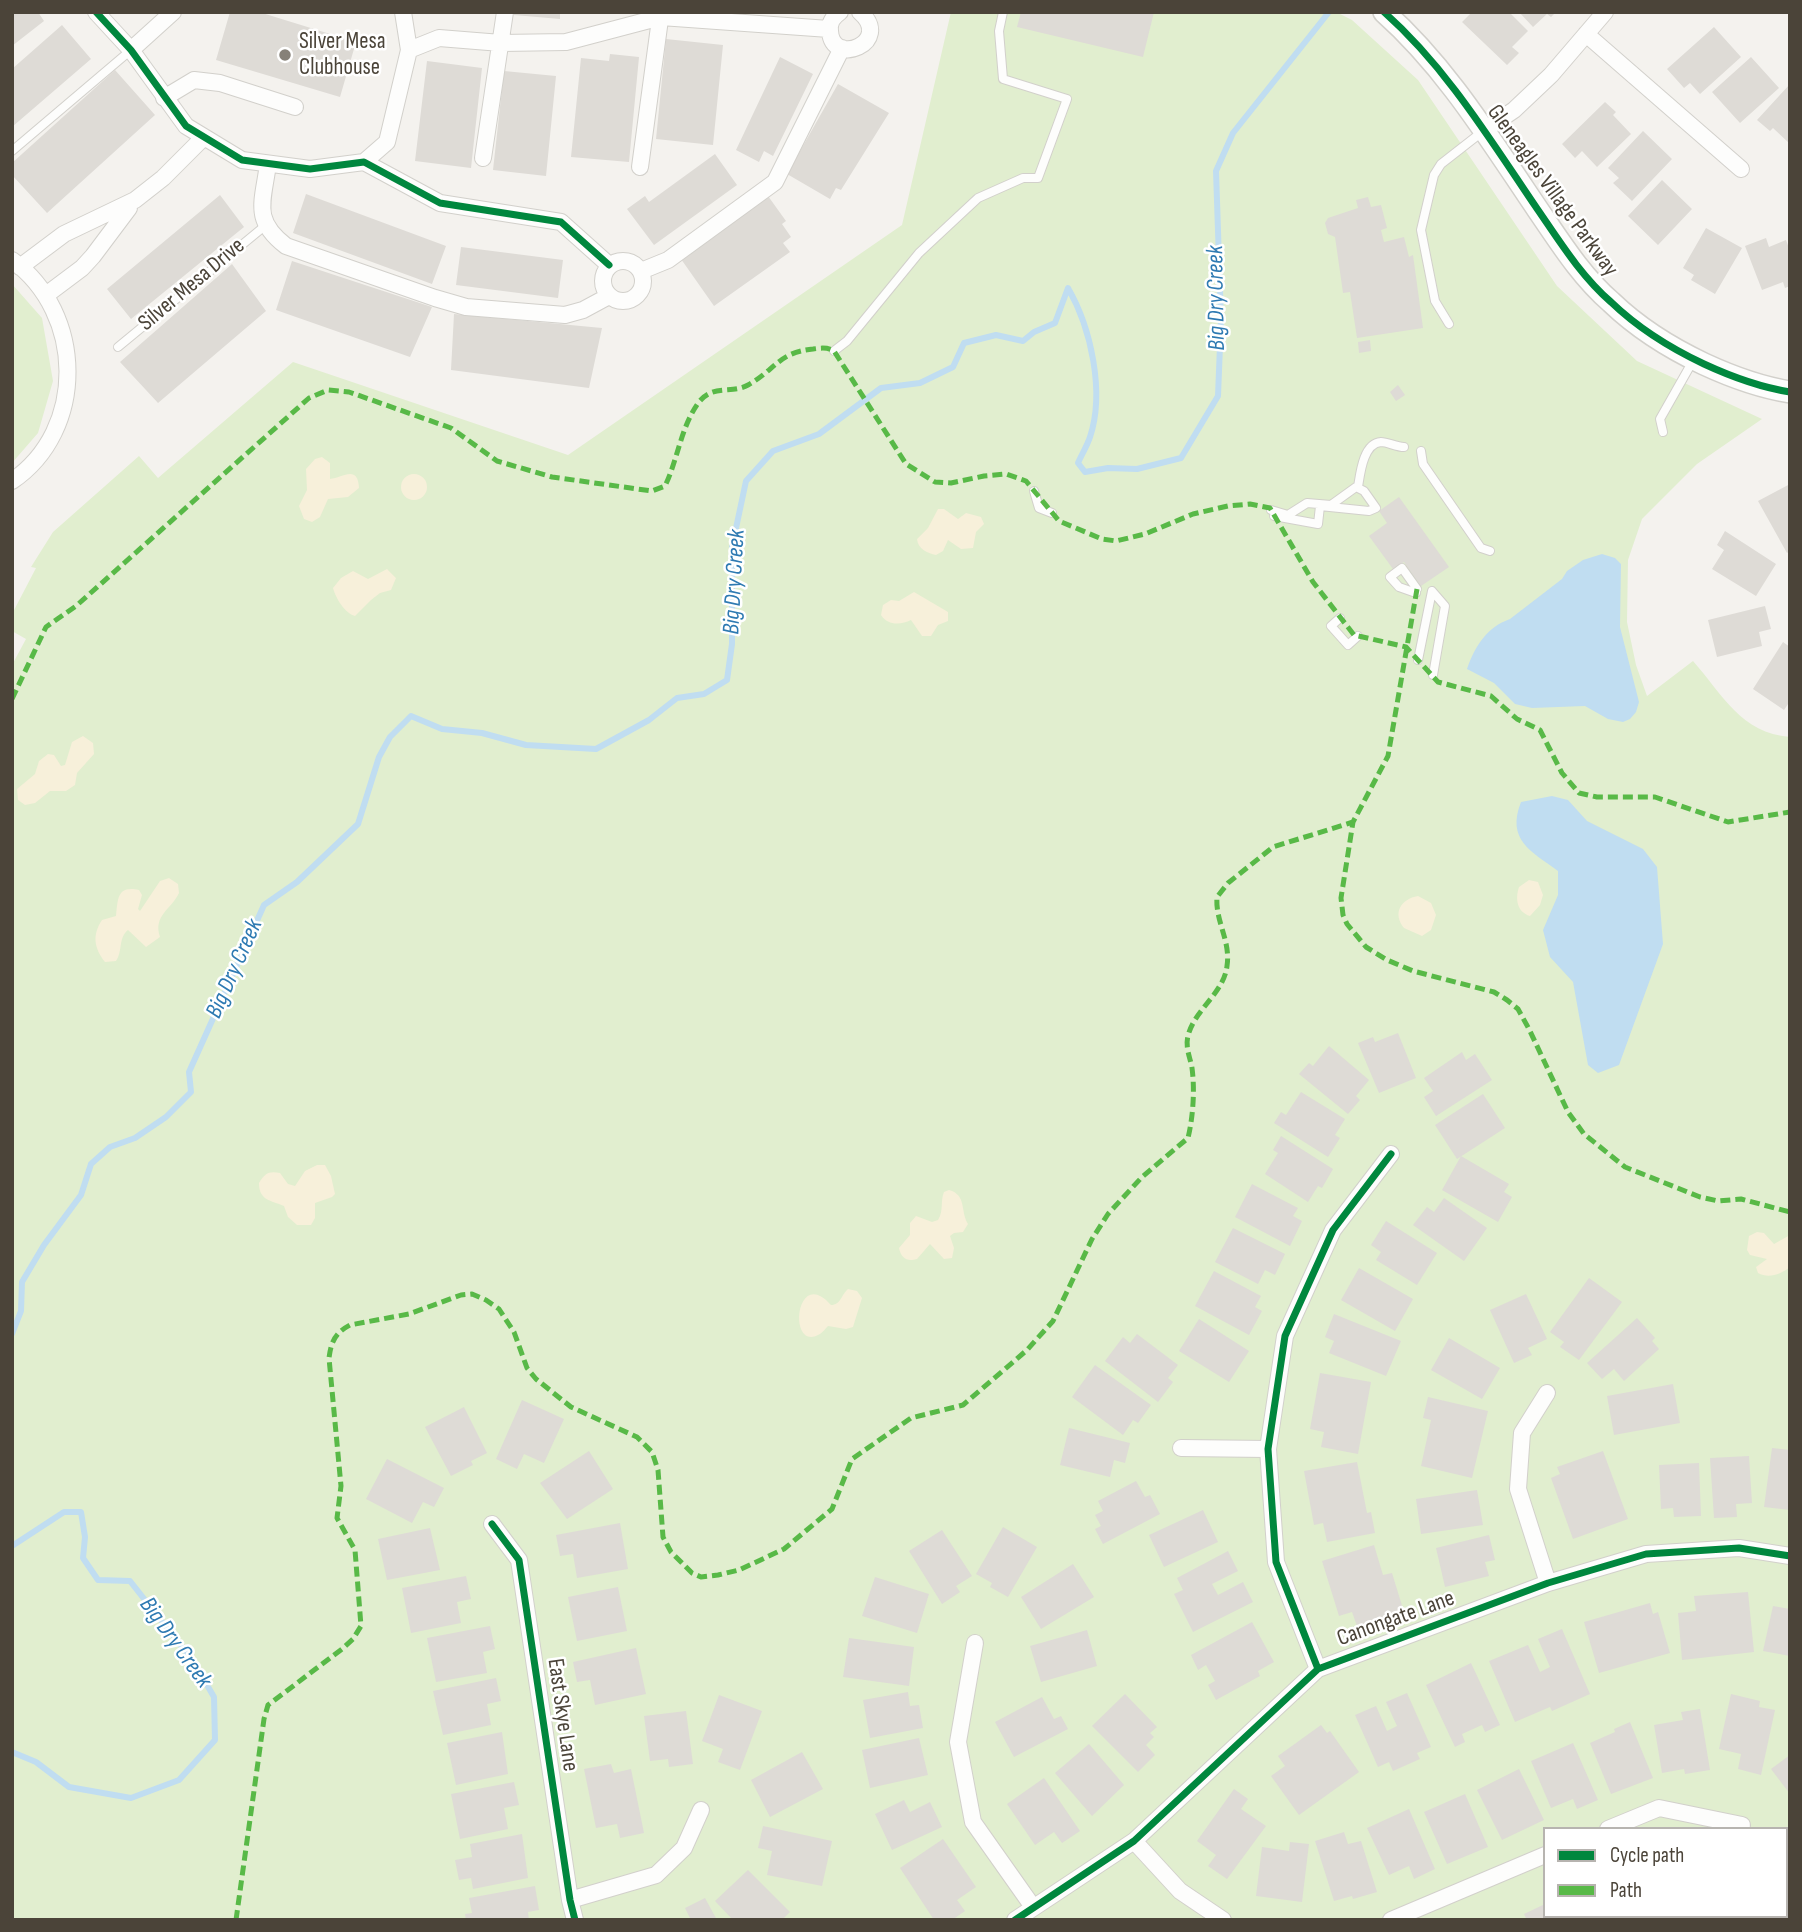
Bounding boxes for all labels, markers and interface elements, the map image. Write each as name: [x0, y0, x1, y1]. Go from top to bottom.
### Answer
place label: Silver Mesa Clubhouse: [299, 28, 386, 82]
marker: Silver Mesa Clubhouse: [277, 47, 293, 63]
street label: Gleneagles Village Parkway: [1480, 100, 1624, 282]
street label: Silver Mesa Drive: [133, 233, 251, 337]
water label: Big Dry Creek: [1202, 245, 1232, 351]
water label: Big Dry Creek: [718, 529, 752, 635]
water label: Big Dry Creek: [200, 915, 270, 1023]
street label: Canongate Lane: [1334, 1585, 1458, 1653]
water label: Big Dry Creek: [132, 1592, 218, 1694]
street label: East Skye Lane: [540, 1657, 584, 1773]
legend: [1543, 1827, 1788, 1918]
text: Cycle path: [1610, 1843, 1684, 1868]
text: Path: [1610, 1878, 1642, 1903]

